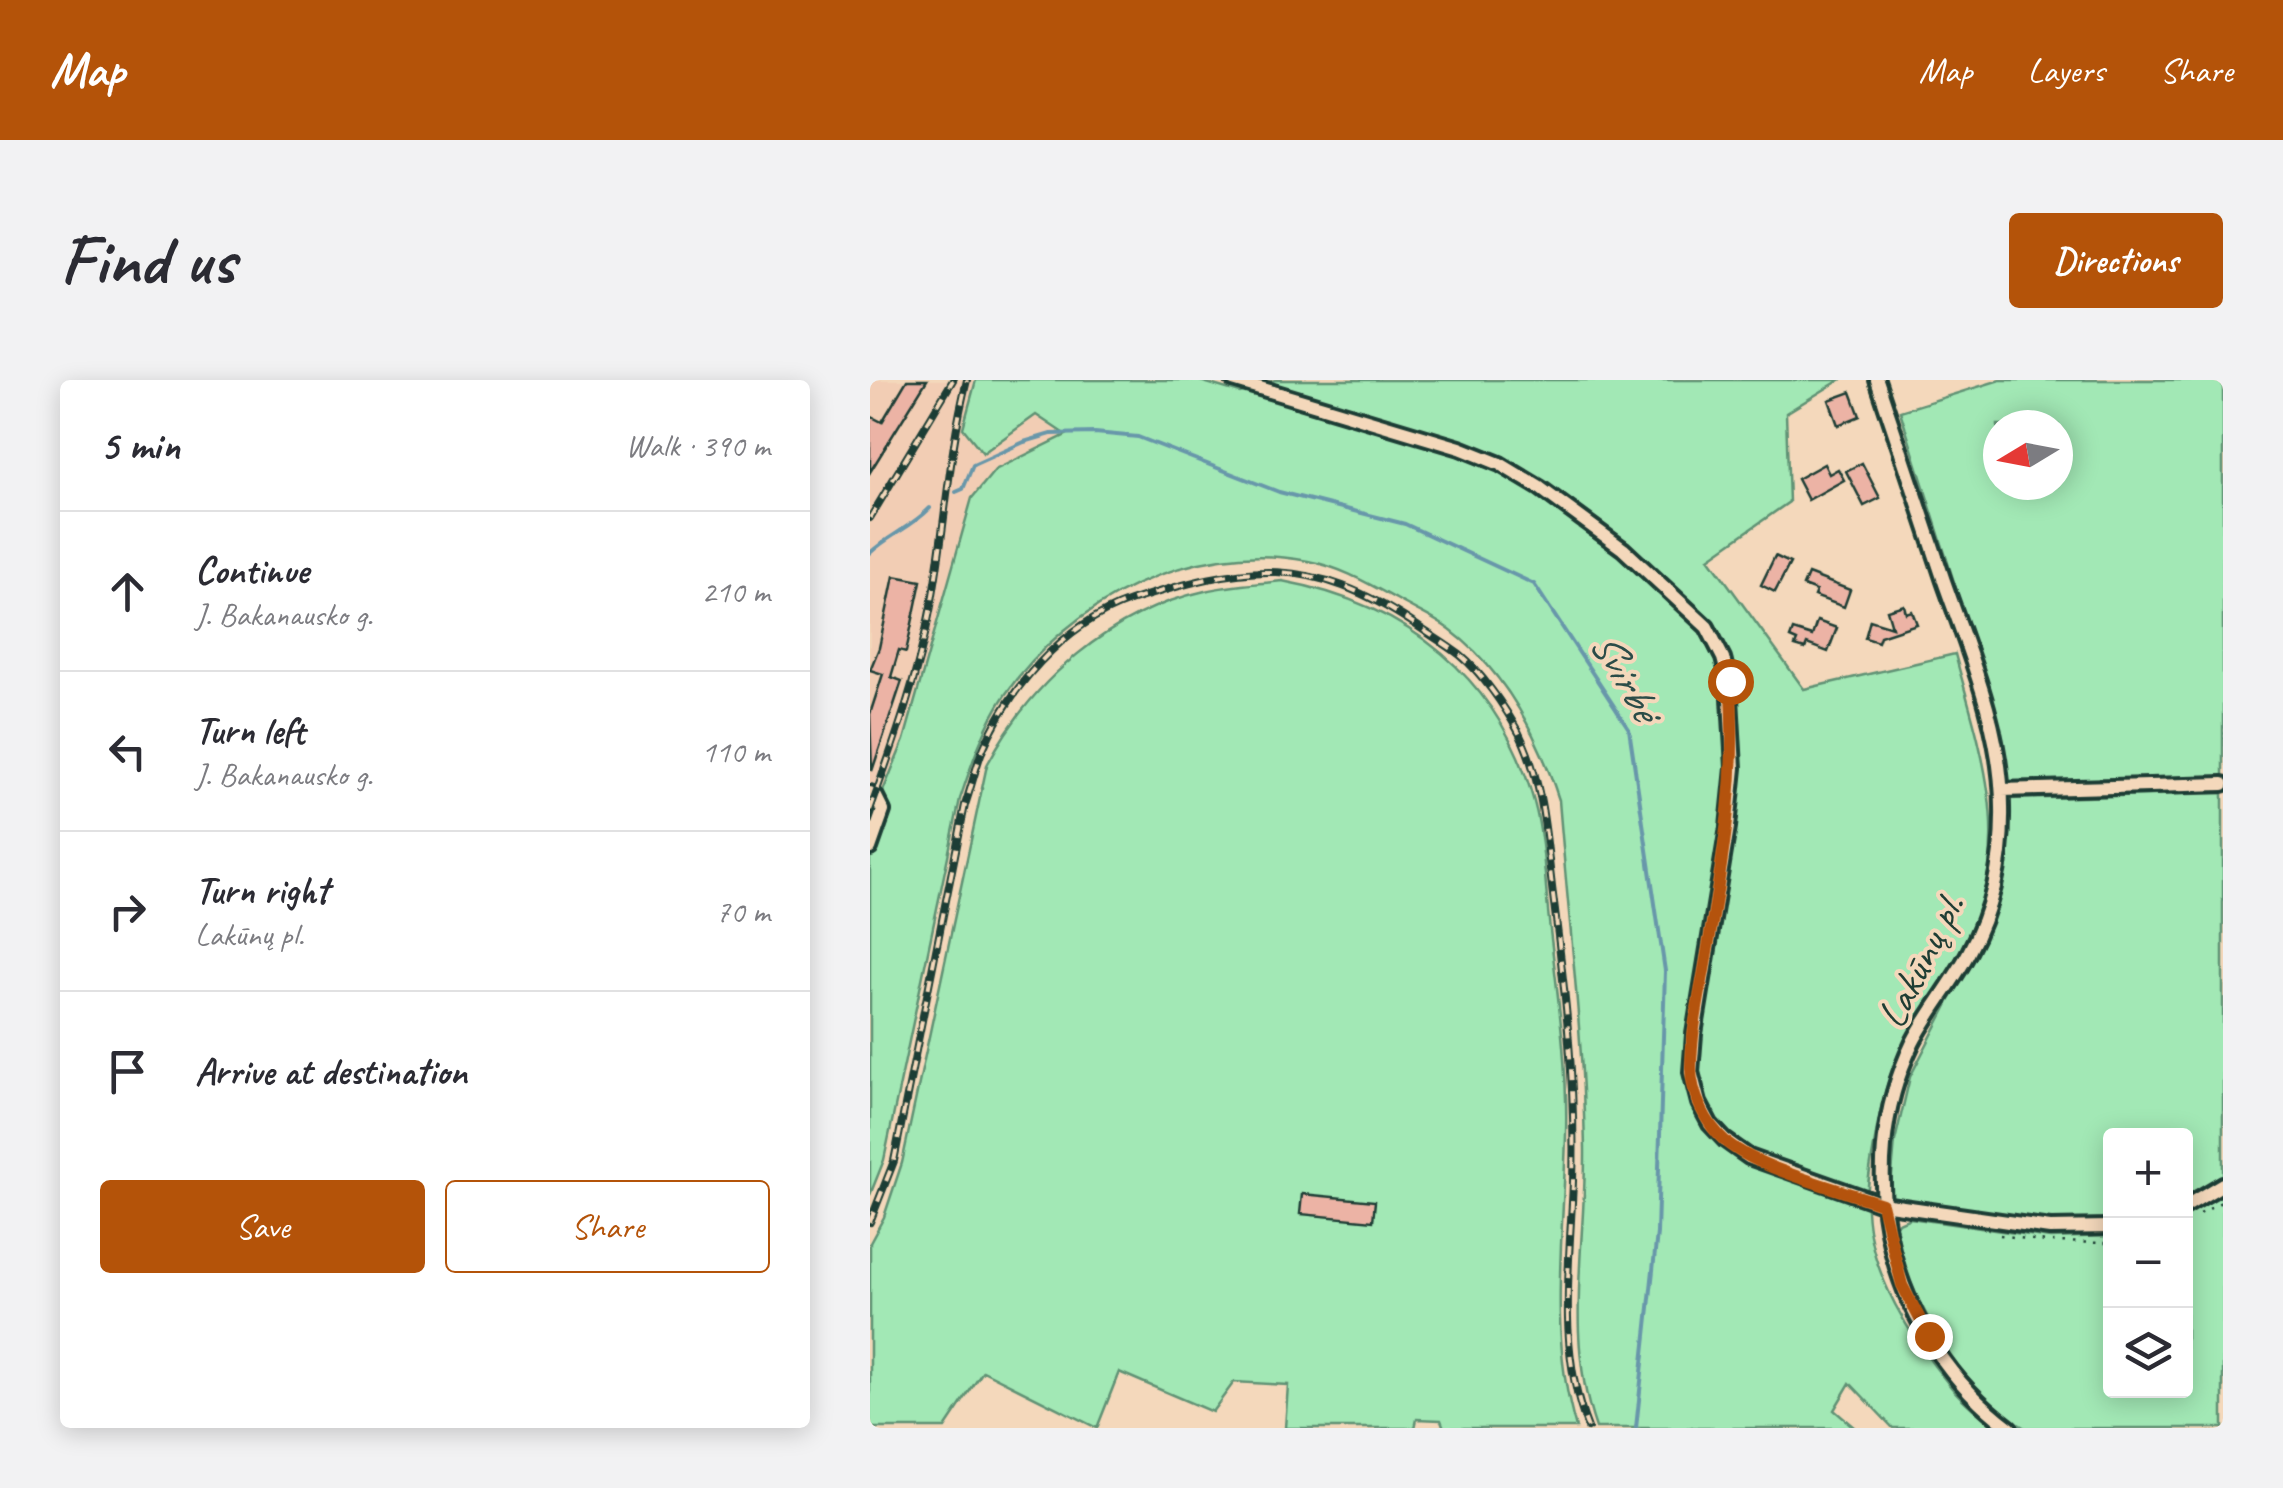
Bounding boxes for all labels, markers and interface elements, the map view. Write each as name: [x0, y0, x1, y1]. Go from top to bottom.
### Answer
text: Map: [50, 40, 125, 100]
text: Map: [1919, 48, 1972, 93]
text: Layers: [2027, 48, 2105, 93]
text: Share: [2160, 48, 2233, 93]
button: Directions: [2009, 213, 2223, 308]
text: Find us: [60, 216, 235, 304]
north arrow: [1983, 410, 2073, 500]
text: 5 min: [100, 419, 180, 472]
text: Walk · 390 m: [626, 425, 770, 466]
text: Continue: [195, 547, 309, 594]
icon: ahead: [100, 564, 155, 619]
text: 210 m: [701, 571, 770, 612]
text: J. Bakanausko g.: [195, 594, 373, 635]
water label: Svirbė: [1577, 620, 1678, 738]
route start: [1708, 659, 1754, 705]
text: Turn left: [195, 707, 305, 754]
icon: left: [100, 724, 155, 779]
text: 110 m: [701, 731, 770, 772]
text: J. Bakanausko g.: [195, 754, 373, 795]
text: Turn right: [195, 867, 329, 914]
icon: right: [100, 884, 155, 939]
street label: Lakūnų pl.: [1865, 885, 1977, 1037]
text: 70 m: [716, 891, 770, 932]
text: Lakūnų pl.: [195, 914, 304, 955]
icon: arrive: [100, 1044, 155, 1099]
text: Arrive at destination: [195, 1048, 467, 1095]
map controls: [2103, 1128, 2193, 1398]
button: +: [2103, 1128, 2193, 1218]
button: Save: [100, 1180, 425, 1273]
button: Share: [445, 1180, 770, 1273]
button: −: [2103, 1218, 2193, 1308]
button: layers: [2103, 1308, 2193, 1398]
route end: [1907, 1314, 1953, 1360]

